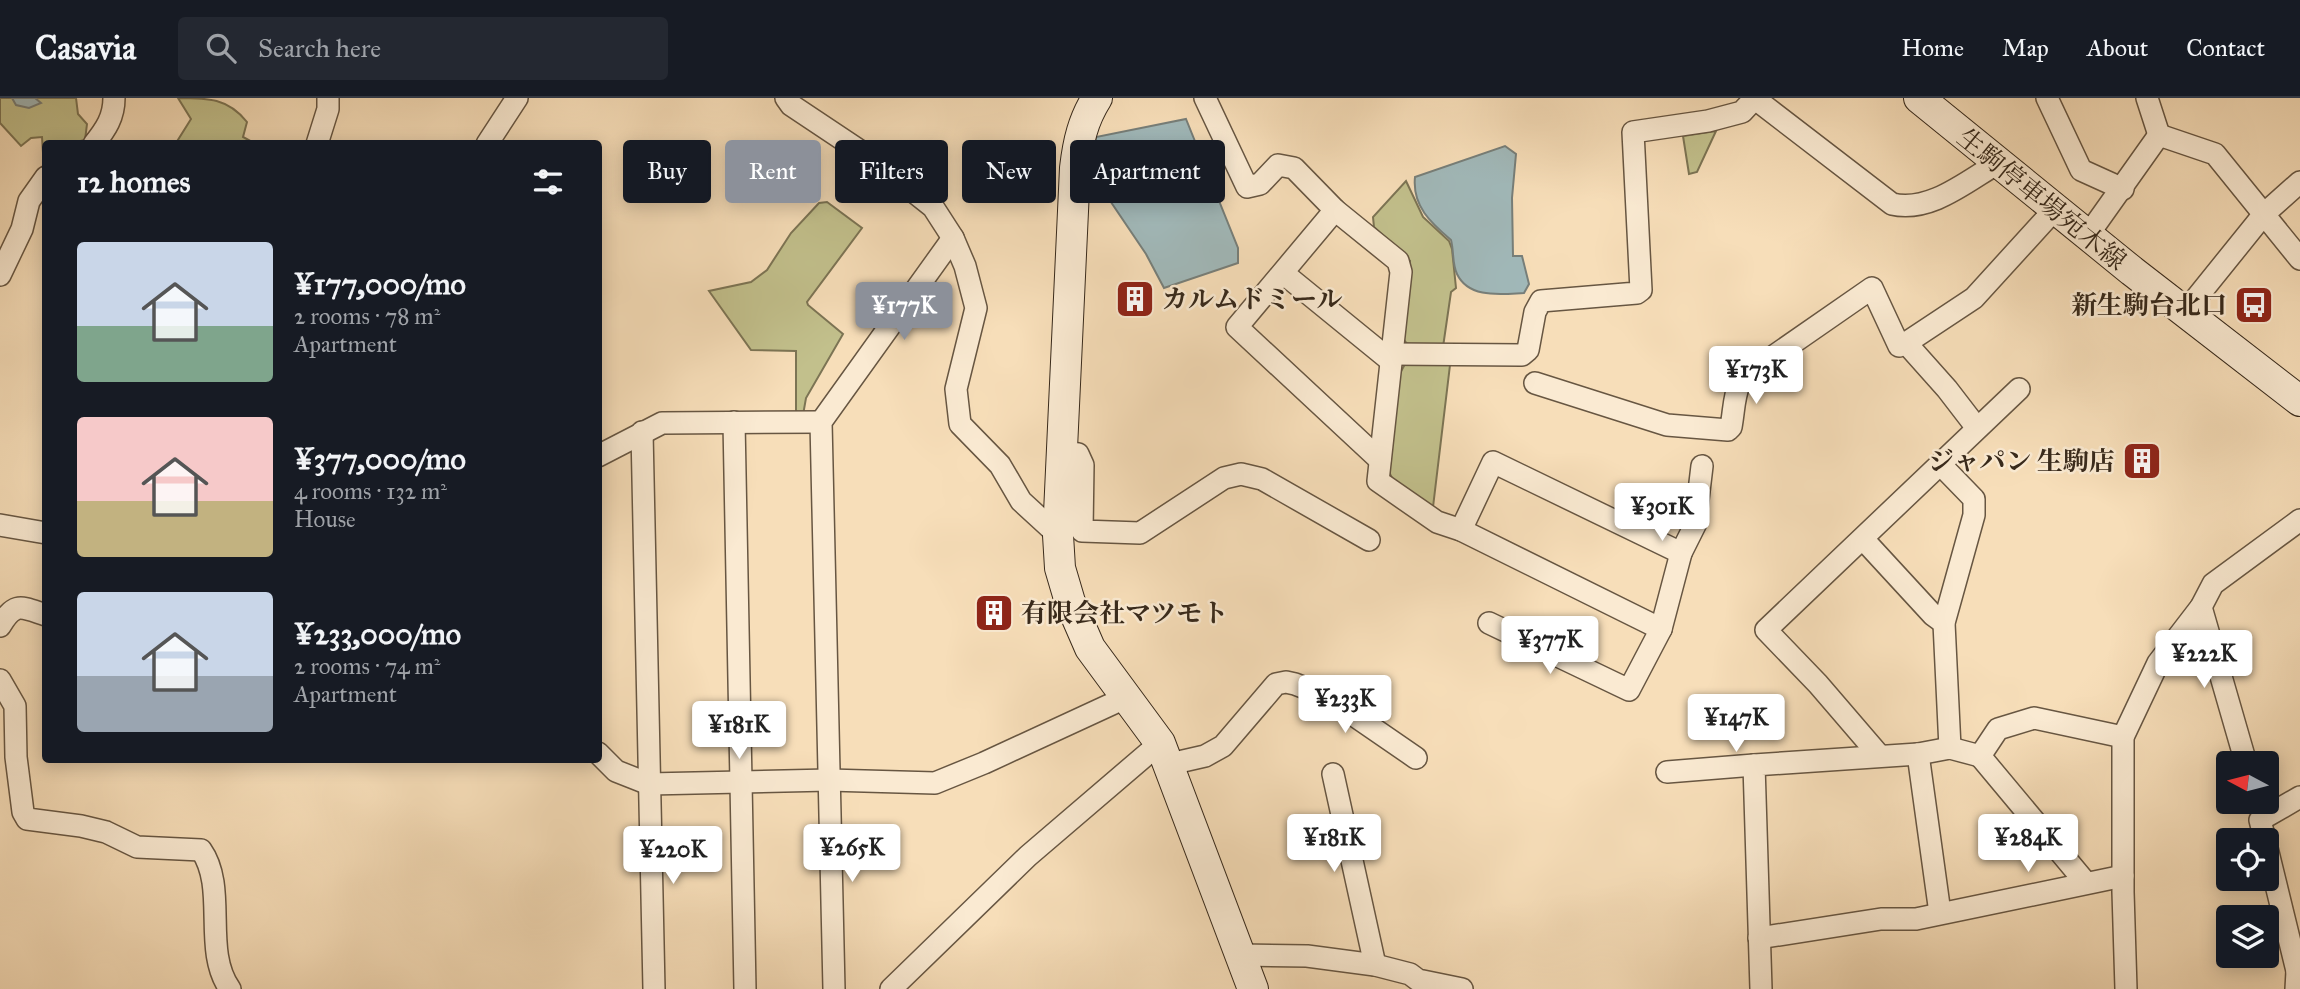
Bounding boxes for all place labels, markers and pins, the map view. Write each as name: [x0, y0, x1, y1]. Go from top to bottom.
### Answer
building icon: カルムドミール: [1114, 278, 1156, 320]
pin: ¥177K: [855, 282, 953, 342]
place label: カルムドミール: [1162, 283, 1342, 315]
bus stop icon: 新生駒台北口: [2233, 284, 2275, 326]
place label: 新生駒台北口: [2071, 289, 2227, 321]
pin: ¥173K: [1707, 346, 1805, 406]
building icon: ジャパン 生駒店: [2121, 440, 2163, 482]
place label: ジャパン 生駒店: [1928, 445, 2115, 477]
pin: ¥301K: [1613, 484, 1711, 543]
building icon: 有限会社マツモト: [973, 592, 1015, 634]
place label: 有限会社マツモト: [1021, 597, 1228, 629]
pin: ¥377K: [1501, 616, 1599, 676]
pin: ¥222K: [2155, 630, 2253, 690]
pin: ¥233K: [1296, 676, 1394, 735]
pin: ¥147K: [1687, 694, 1785, 754]
pin: ¥181K: [690, 702, 788, 761]
pin: ¥181K: [1285, 814, 1383, 874]
pin: ¥284K: [1979, 814, 2077, 874]
pin: ¥265K: [803, 824, 901, 884]
pin: ¥220K: [624, 826, 722, 886]

